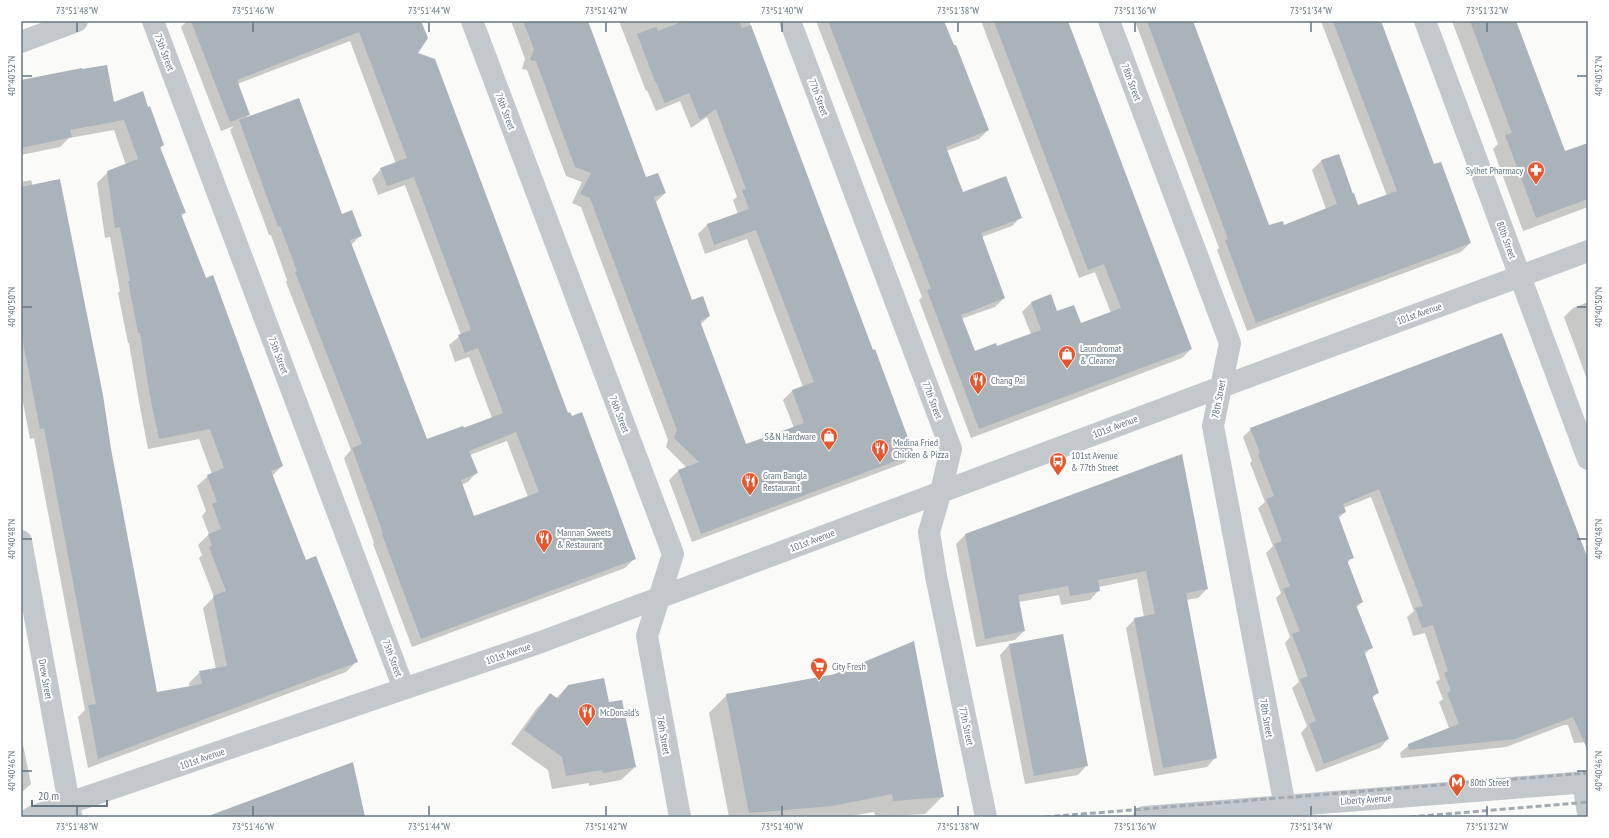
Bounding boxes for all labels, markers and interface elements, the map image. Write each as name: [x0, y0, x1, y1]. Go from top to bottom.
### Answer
text: 73°51'48"W: [56, 4, 98, 17]
text: 73°51'46"W: [232, 4, 274, 17]
text: 73°51'44"W: [408, 4, 450, 17]
text: 73°51'42"W: [585, 4, 627, 17]
text: 73°51'40"W: [761, 4, 803, 17]
text: 73°51'38"W: [937, 4, 979, 17]
text: 73°51'36"W: [1114, 4, 1156, 17]
text: 73°51'34"W: [1290, 4, 1332, 17]
text: 73°51'32"W: [1466, 4, 1508, 17]
street label: 75th Street: [151, 32, 178, 73]
text: 40°40'52"N: [5, 56, 18, 96]
text: 40°40'52"N: [1592, 56, 1605, 96]
street label: 78th Street: [1118, 62, 1145, 103]
street label: 77th Street: [805, 77, 832, 118]
street label: 76th Street: [492, 91, 519, 132]
pharmacy icon: Sylhet Pharmacy: [1526, 160, 1546, 185]
place label: Sylhet Pharmacy: [1466, 164, 1523, 177]
street label: 80th Street: [1494, 220, 1519, 261]
text: 40°40'50"N: [5, 287, 18, 327]
text: 40°40'50"N: [1592, 287, 1605, 327]
street label: 101st Avenue: [1395, 299, 1443, 328]
street label: 75th Street: [265, 335, 292, 376]
place label: Laundromat & Cleaner: [1080, 342, 1122, 367]
shop icon: Laundromat & Cleaner: [1057, 344, 1077, 369]
restaurant icon: Chang Pai: [968, 370, 988, 395]
place label: Chang Pai: [991, 374, 1025, 387]
street label: 78th Street: [1208, 378, 1229, 419]
street label: 77th Street: [919, 380, 946, 421]
street label: 76th Street: [606, 394, 633, 435]
street label: 101st Avenue: [1091, 412, 1139, 441]
shop icon: S&N Hardware: [819, 426, 839, 451]
place label: S&N Hardware: [764, 430, 816, 443]
place label: Medina Fried Chicken & Pizza: [893, 436, 949, 461]
restaurant icon: Medina Fried Chicken & Pizza: [870, 438, 890, 463]
place label: 101st Avenue & 77th Street: [1071, 449, 1119, 474]
bus stop icon: 101st Avenue & 77th Street: [1048, 451, 1068, 476]
place label: Gram Bangla Restaurant: [763, 469, 807, 494]
restaurant icon: Gram Bangla Restaurant: [740, 471, 760, 496]
text: 40°40'48"N: [5, 519, 18, 559]
text: 40°40'48"N: [1592, 519, 1605, 559]
place label: Mannan Sweets & Restaurant: [557, 526, 612, 551]
street label: 101st Avenue: [788, 526, 836, 555]
restaurant icon: Mannan Sweets & Restaurant: [534, 528, 554, 553]
street label: 75th Street: [379, 638, 406, 679]
street label: 101st Avenue: [484, 640, 532, 667]
supermarket icon: City Fresh: [809, 656, 829, 681]
street label: Drew Street: [36, 658, 55, 700]
place label: City Fresh: [832, 660, 866, 673]
street label: 78th Street: [1257, 698, 1276, 739]
restaurant icon: McDonald's: [577, 702, 597, 727]
place label: McDonald's: [600, 706, 640, 719]
street label: 77th Street: [956, 706, 977, 747]
street label: 76th Street: [654, 715, 673, 756]
street label: 101st Avenue: [178, 745, 226, 772]
text: 40°40'46"N: [5, 751, 18, 791]
text: 40°40'46"N: [1592, 751, 1605, 791]
metro station icon: 80th Street: [1447, 772, 1467, 797]
place label: 80th Street: [1470, 776, 1509, 789]
scale bar: [32, 782, 107, 808]
text: 20 m: [38, 788, 59, 803]
street label: Liberty Avenue: [1340, 791, 1392, 808]
text: 73°51'48"W: [56, 820, 98, 833]
text: 73°51'46"W: [232, 820, 274, 833]
text: 73°51'44"W: [408, 820, 450, 833]
text: 73°51'42"W: [585, 820, 627, 833]
text: 73°51'40"W: [761, 820, 803, 833]
text: 73°51'38"W: [937, 820, 979, 833]
text: 73°51'36"W: [1114, 820, 1156, 833]
text: 73°51'34"W: [1290, 820, 1332, 833]
text: 73°51'32"W: [1466, 820, 1508, 833]

